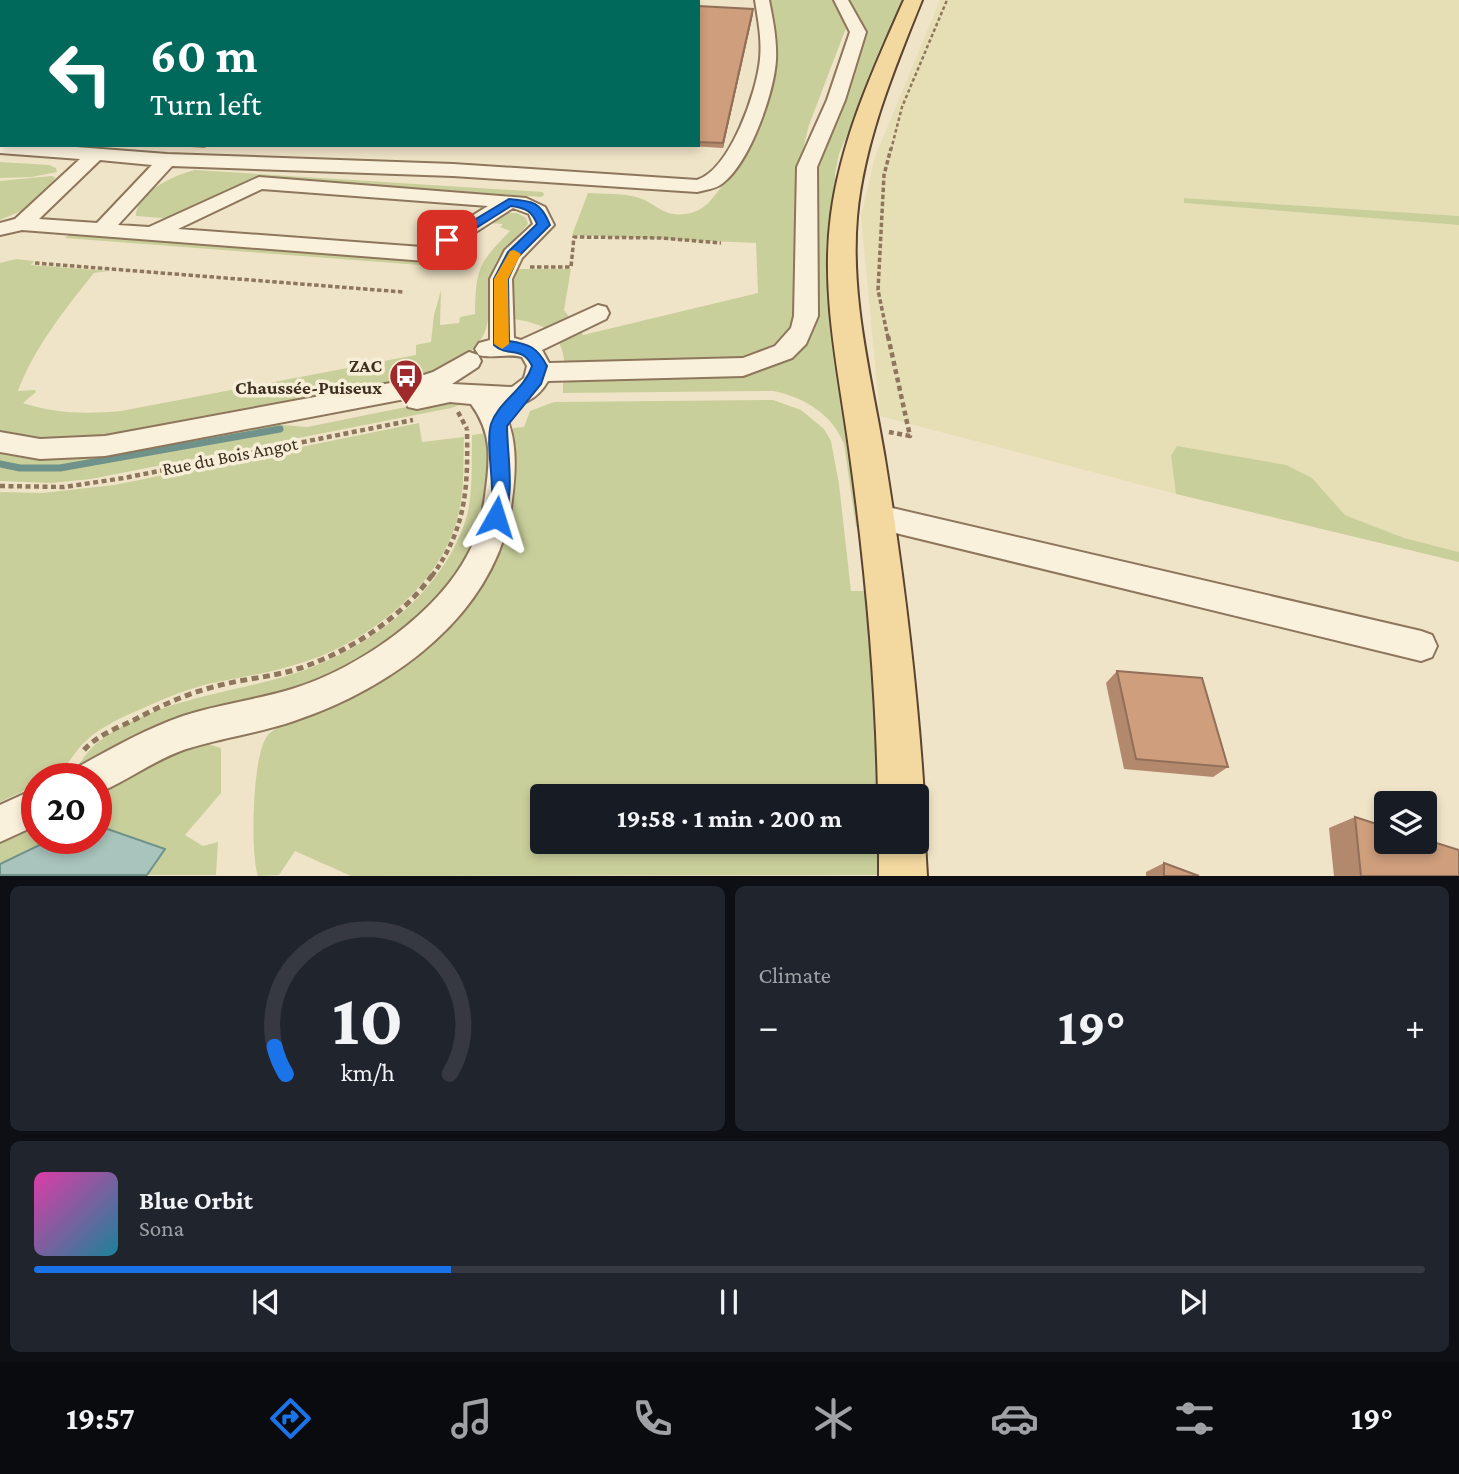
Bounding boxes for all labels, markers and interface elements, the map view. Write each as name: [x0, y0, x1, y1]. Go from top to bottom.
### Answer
icon: left: [35, 28, 126, 119]
text: 60 m: [150, 28, 257, 83]
text: Turn left: [150, 86, 261, 122]
pin: [417, 210, 477, 270]
icon: arrive: [428, 221, 466, 259]
place label: ZAC Chaussée-Puiseux: [235, 355, 382, 398]
bus stop icon: ZAC Chaussée-Puiseux: [387, 357, 425, 406]
street label: Rue du Bois Angot: [160, 432, 300, 479]
position arrow: [459, 480, 533, 554]
speed limit sign: 20: [21, 763, 112, 854]
map controls: [1374, 791, 1437, 854]
button: layers: [1374, 791, 1437, 854]
text: 19:58 · 1 min · 200 m: [617, 804, 842, 833]
text: Climate: [759, 962, 831, 988]
text: 10: [332, 980, 403, 1061]
text: 19°: [1058, 997, 1126, 1055]
text: −: [759, 1005, 779, 1047]
text: +: [1405, 1005, 1425, 1047]
text: km/h: [340, 1059, 394, 1086]
text: Blue Orbit: [139, 1186, 253, 1215]
text: Sona: [139, 1215, 184, 1241]
icon: previous: [247, 1283, 285, 1321]
icon: pause: [710, 1283, 748, 1321]
icon: next: [1174, 1283, 1212, 1321]
icon: directions: [266, 1394, 315, 1443]
icon: music: [447, 1394, 496, 1443]
icon: phone: [628, 1394, 677, 1443]
icon: climate: [809, 1394, 858, 1443]
icon: car: [990, 1394, 1039, 1443]
icon: filters: [1170, 1394, 1219, 1443]
text: 19:57: [66, 1400, 135, 1436]
text: 19°: [1351, 1400, 1393, 1436]

